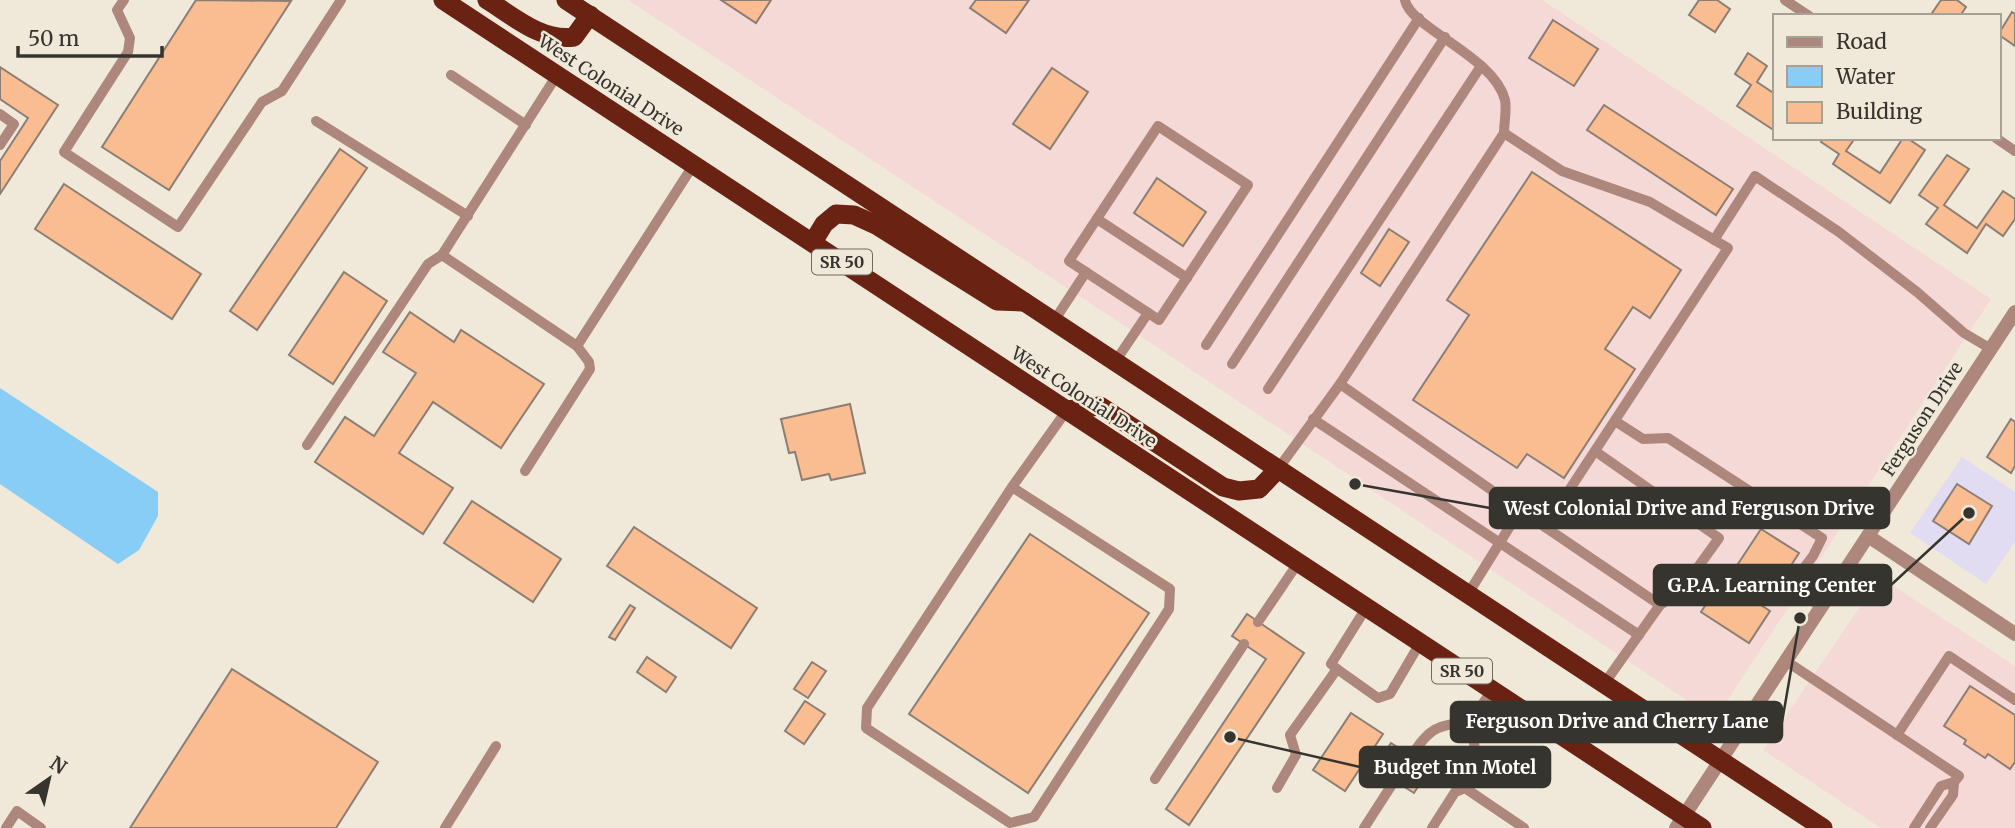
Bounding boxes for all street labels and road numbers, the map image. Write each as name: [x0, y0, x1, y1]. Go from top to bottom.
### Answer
street label: West Colonial Drive: [533, 29, 688, 141]
road number: SR 50: [812, 250, 872, 274]
street label: West Colonial Drive: [1006, 341, 1161, 453]
street label: Ferguson Drive: [1876, 357, 1968, 481]
road number: SR 50: [1432, 658, 1492, 684]

